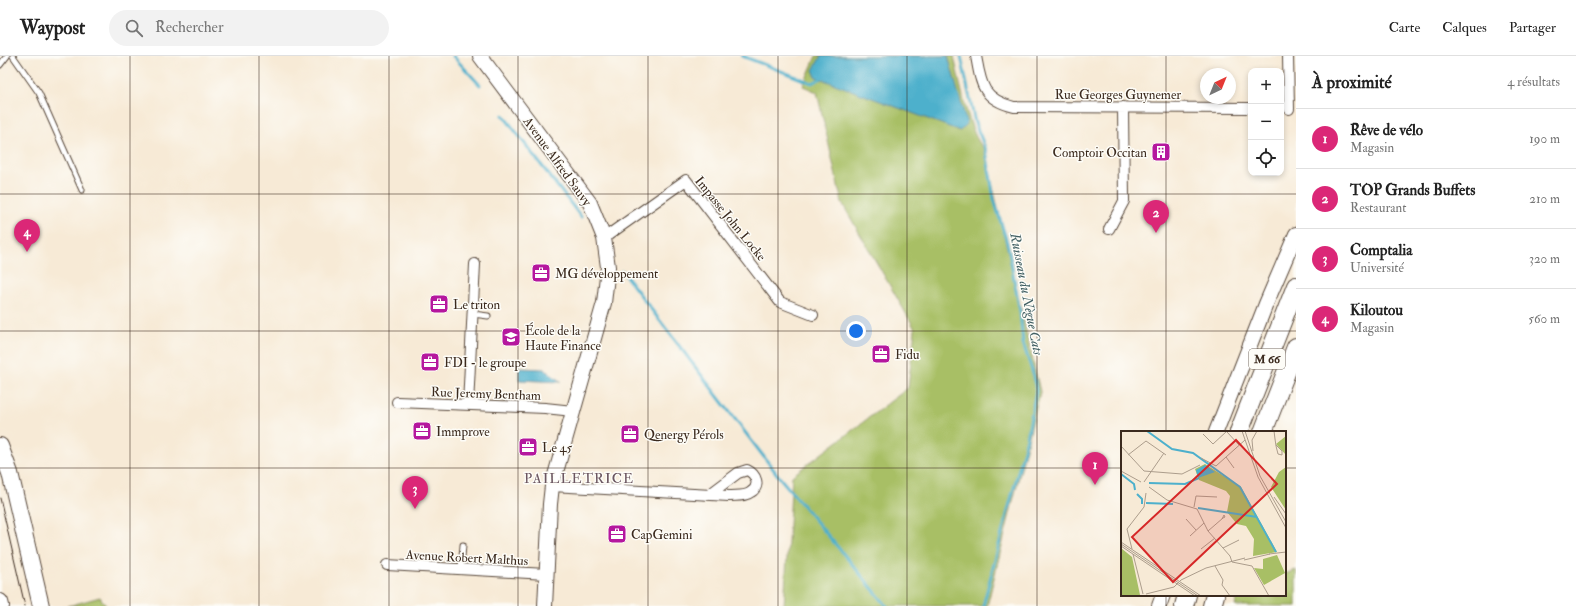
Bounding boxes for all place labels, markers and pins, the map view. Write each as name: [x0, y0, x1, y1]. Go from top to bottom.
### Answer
building icon: Comptoir Occitan: [1150, 141, 1172, 163]
place label: Comptoir Occitan: [1053, 145, 1147, 162]
pin: 2: [1143, 200, 1169, 233]
pin: 4: [14, 219, 40, 252]
office icon: MG développement: [530, 262, 552, 284]
place label: MG développement: [555, 266, 658, 283]
office icon: Le triton: [428, 293, 450, 315]
place label: Le triton: [453, 297, 500, 313]
place label: École de la Haute Finance: [525, 322, 602, 354]
school or university icon: École de la Haute Finance: [500, 326, 522, 348]
office icon: Fidu: [870, 343, 892, 365]
place label: Fidu: [895, 347, 920, 363]
office icon: FDI - le groupe: [419, 351, 441, 373]
place label: FDI - le groupe: [444, 355, 527, 372]
office icon: Immprove: [411, 420, 433, 442]
office icon: Qenergy Pérols: [619, 423, 641, 445]
place label: Immprove: [436, 424, 490, 441]
place label: Qenergy Pérols: [644, 427, 724, 444]
office icon: Le 45: [517, 436, 539, 458]
place label: Le 45: [542, 440, 573, 456]
pin: 1: [1082, 452, 1108, 485]
pin: 3: [402, 476, 428, 509]
office icon: CapGemini: [606, 523, 628, 545]
place label: CapGemini: [631, 527, 693, 544]

